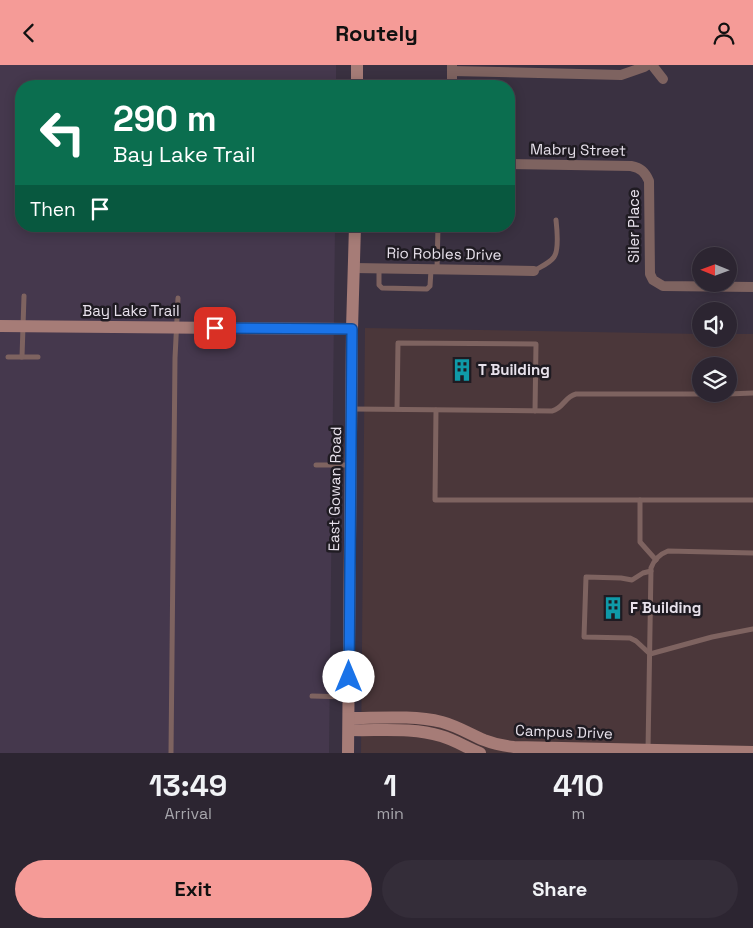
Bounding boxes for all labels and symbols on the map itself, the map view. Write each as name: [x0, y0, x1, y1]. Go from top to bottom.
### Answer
street label: Mabry Street: [530, 139, 626, 160]
street label: Siler Place: [624, 189, 643, 263]
street label: Rio Robles Drive: [386, 243, 502, 264]
north arrow: [692, 247, 738, 293]
street label: Bay Lake Trail: [82, 301, 180, 320]
pin: [194, 307, 236, 349]
building icon: T Building: [449, 357, 475, 383]
place label: T Building: [478, 360, 550, 379]
street label: East Gowan Road: [324, 426, 345, 552]
building icon: F Building: [600, 595, 626, 621]
place label: F Building: [630, 598, 701, 617]
position arrow: [322, 650, 374, 702]
street label: Campus Drive: [515, 720, 613, 743]

